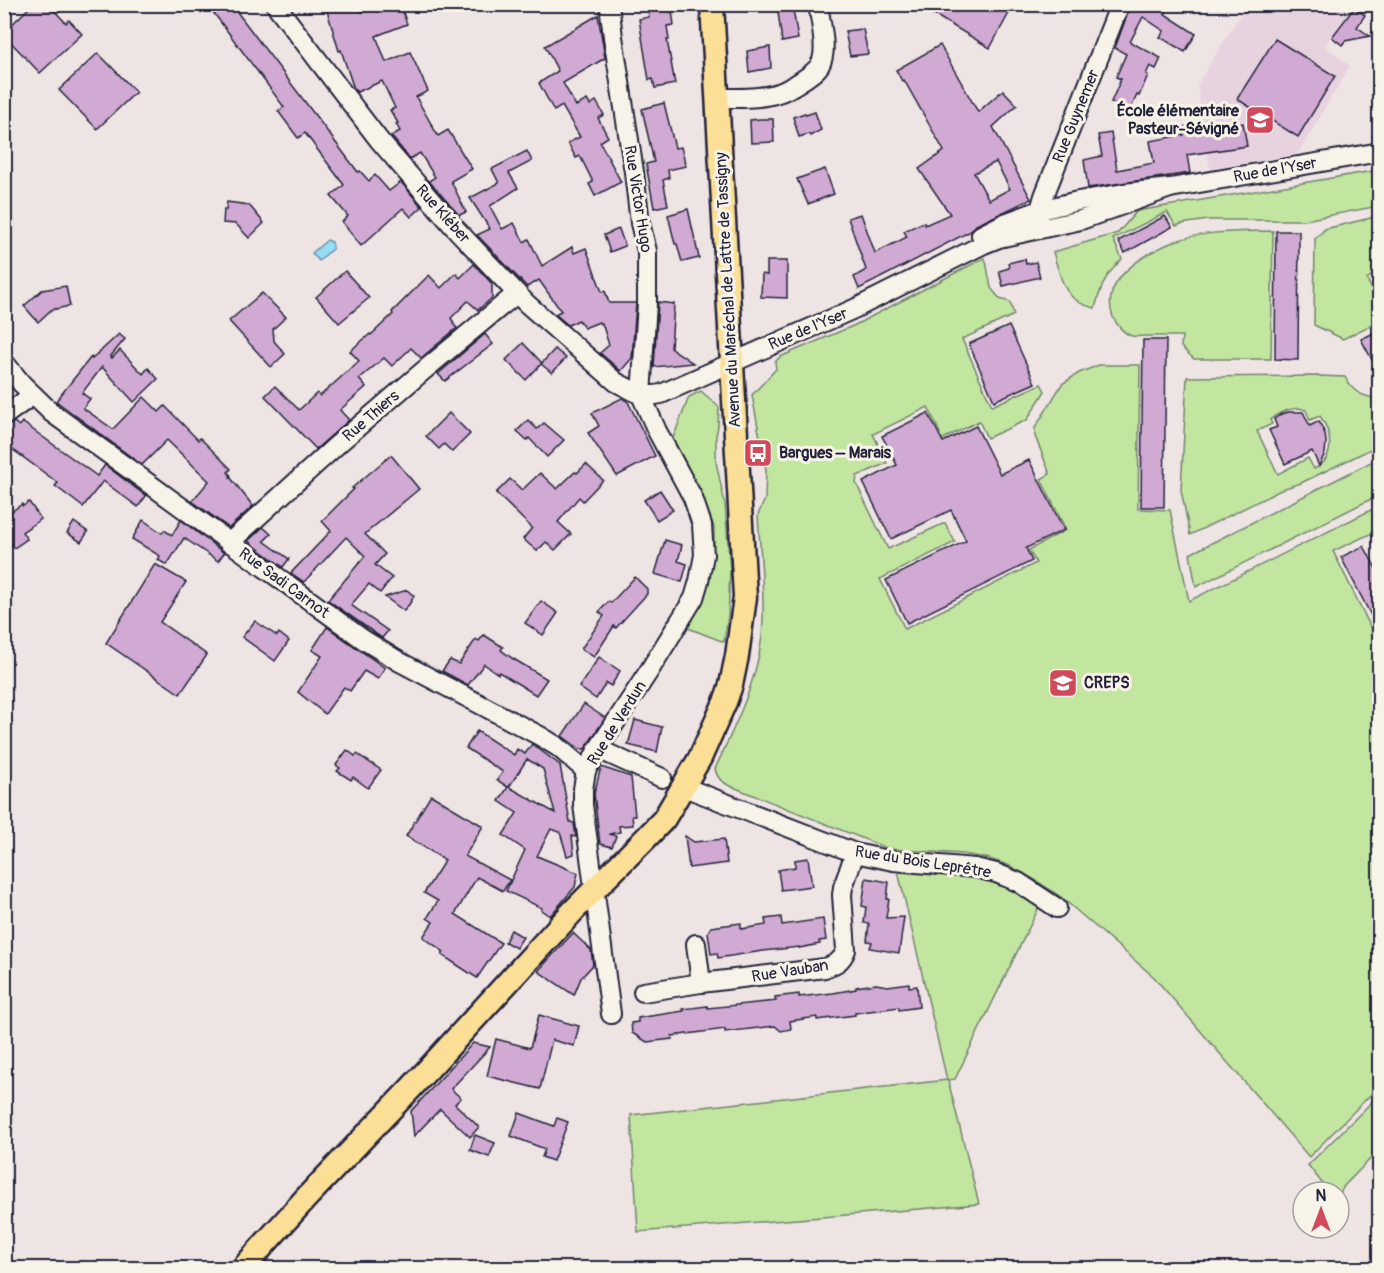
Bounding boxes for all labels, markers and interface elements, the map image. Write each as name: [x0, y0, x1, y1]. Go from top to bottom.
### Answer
street label: Rue Guynemer: [1048, 66, 1104, 166]
place label: École élémentaire Pasteur-Sévigné: [1117, 100, 1240, 139]
school or university icon: École élémentaire Pasteur-Sévigné: [1244, 104, 1276, 136]
street label: Rue Victor Hugo: [620, 144, 656, 254]
street label: Avenue du Maréchal de Lattre de Tassigny: [711, 151, 745, 428]
street label: Rue de l'Yser: [1232, 153, 1319, 187]
street label: Rue Kléber: [411, 181, 475, 248]
street label: Rue de l'Yser: [765, 303, 851, 355]
street label: Rue Thiers: [338, 386, 404, 446]
bus stop icon: Bargues – Marais: [742, 437, 774, 469]
place label: Bargues – Marais: [779, 443, 892, 463]
street label: Rue Sadi Carnot: [235, 543, 334, 623]
school or university icon: CREPS: [1047, 667, 1079, 699]
place label: CREPS: [1084, 673, 1130, 693]
street label: Rue de Verdun: [583, 677, 651, 769]
street label: Rue du Bois Leprêtre: [853, 841, 993, 883]
street label: Rue Vauban: [750, 955, 830, 987]
north arrow: [1291, 1180, 1351, 1240]
text: N: [1316, 1186, 1327, 1206]

